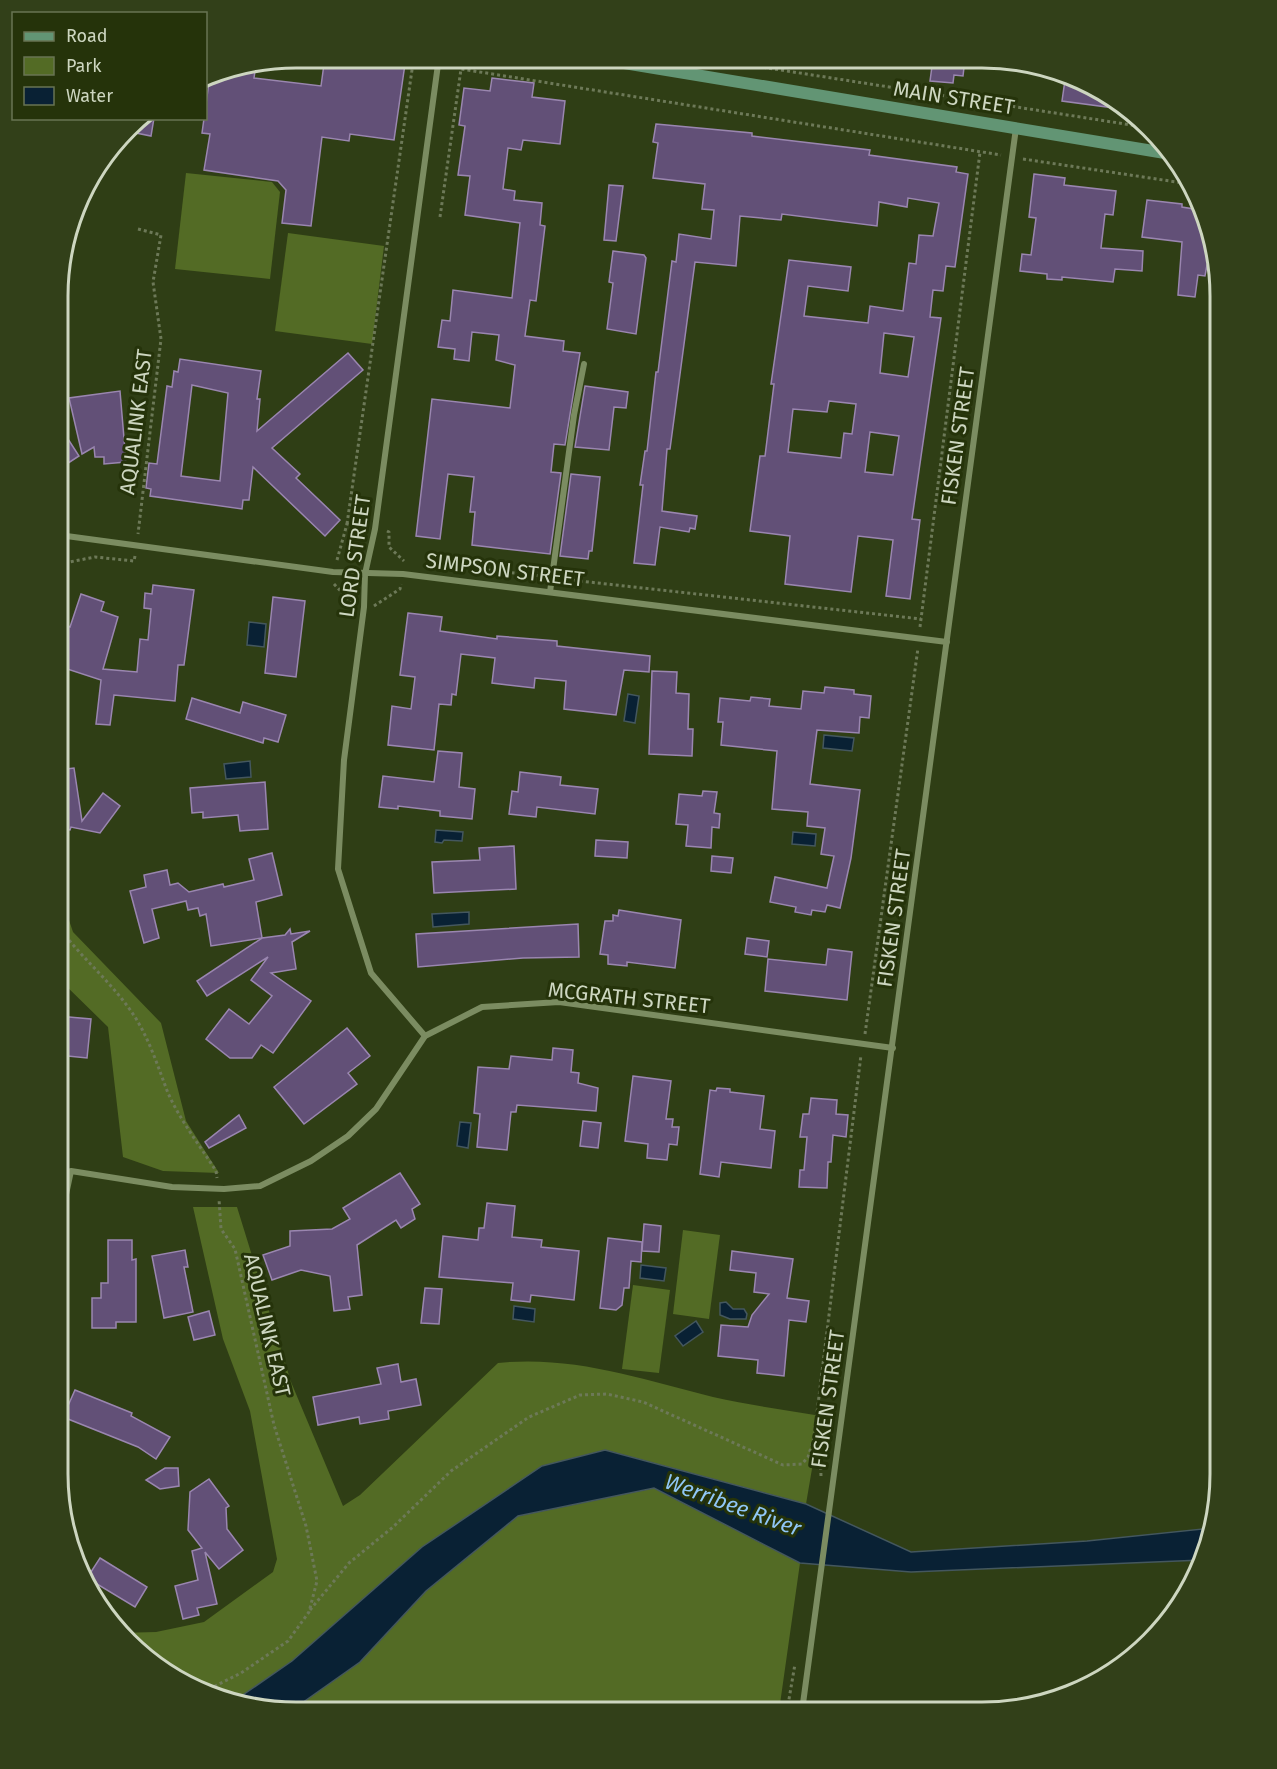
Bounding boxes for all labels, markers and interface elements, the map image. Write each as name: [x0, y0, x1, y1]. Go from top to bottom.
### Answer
legend: [12, 12, 207, 120]
text: Road: [66, 25, 108, 47]
text: Park: [66, 55, 102, 77]
street label: MAIN STREET: [892, 76, 1017, 120]
text: Water: [66, 85, 113, 107]
street label: AQUALINK EAST: [114, 348, 158, 496]
street label: FISKEN STREET: [935, 365, 981, 507]
street label: LORD STREET: [334, 493, 377, 619]
street label: SIMPSON STREET: [424, 547, 586, 593]
street label: FISKEN STREET: [871, 847, 917, 989]
street label: MCGRATH STREET: [547, 977, 712, 1019]
street label: AQUALINK EAST: [238, 1251, 296, 1399]
street label: FISKEN STREET: [805, 1328, 851, 1470]
water label: Werribee River: [661, 1468, 805, 1542]

